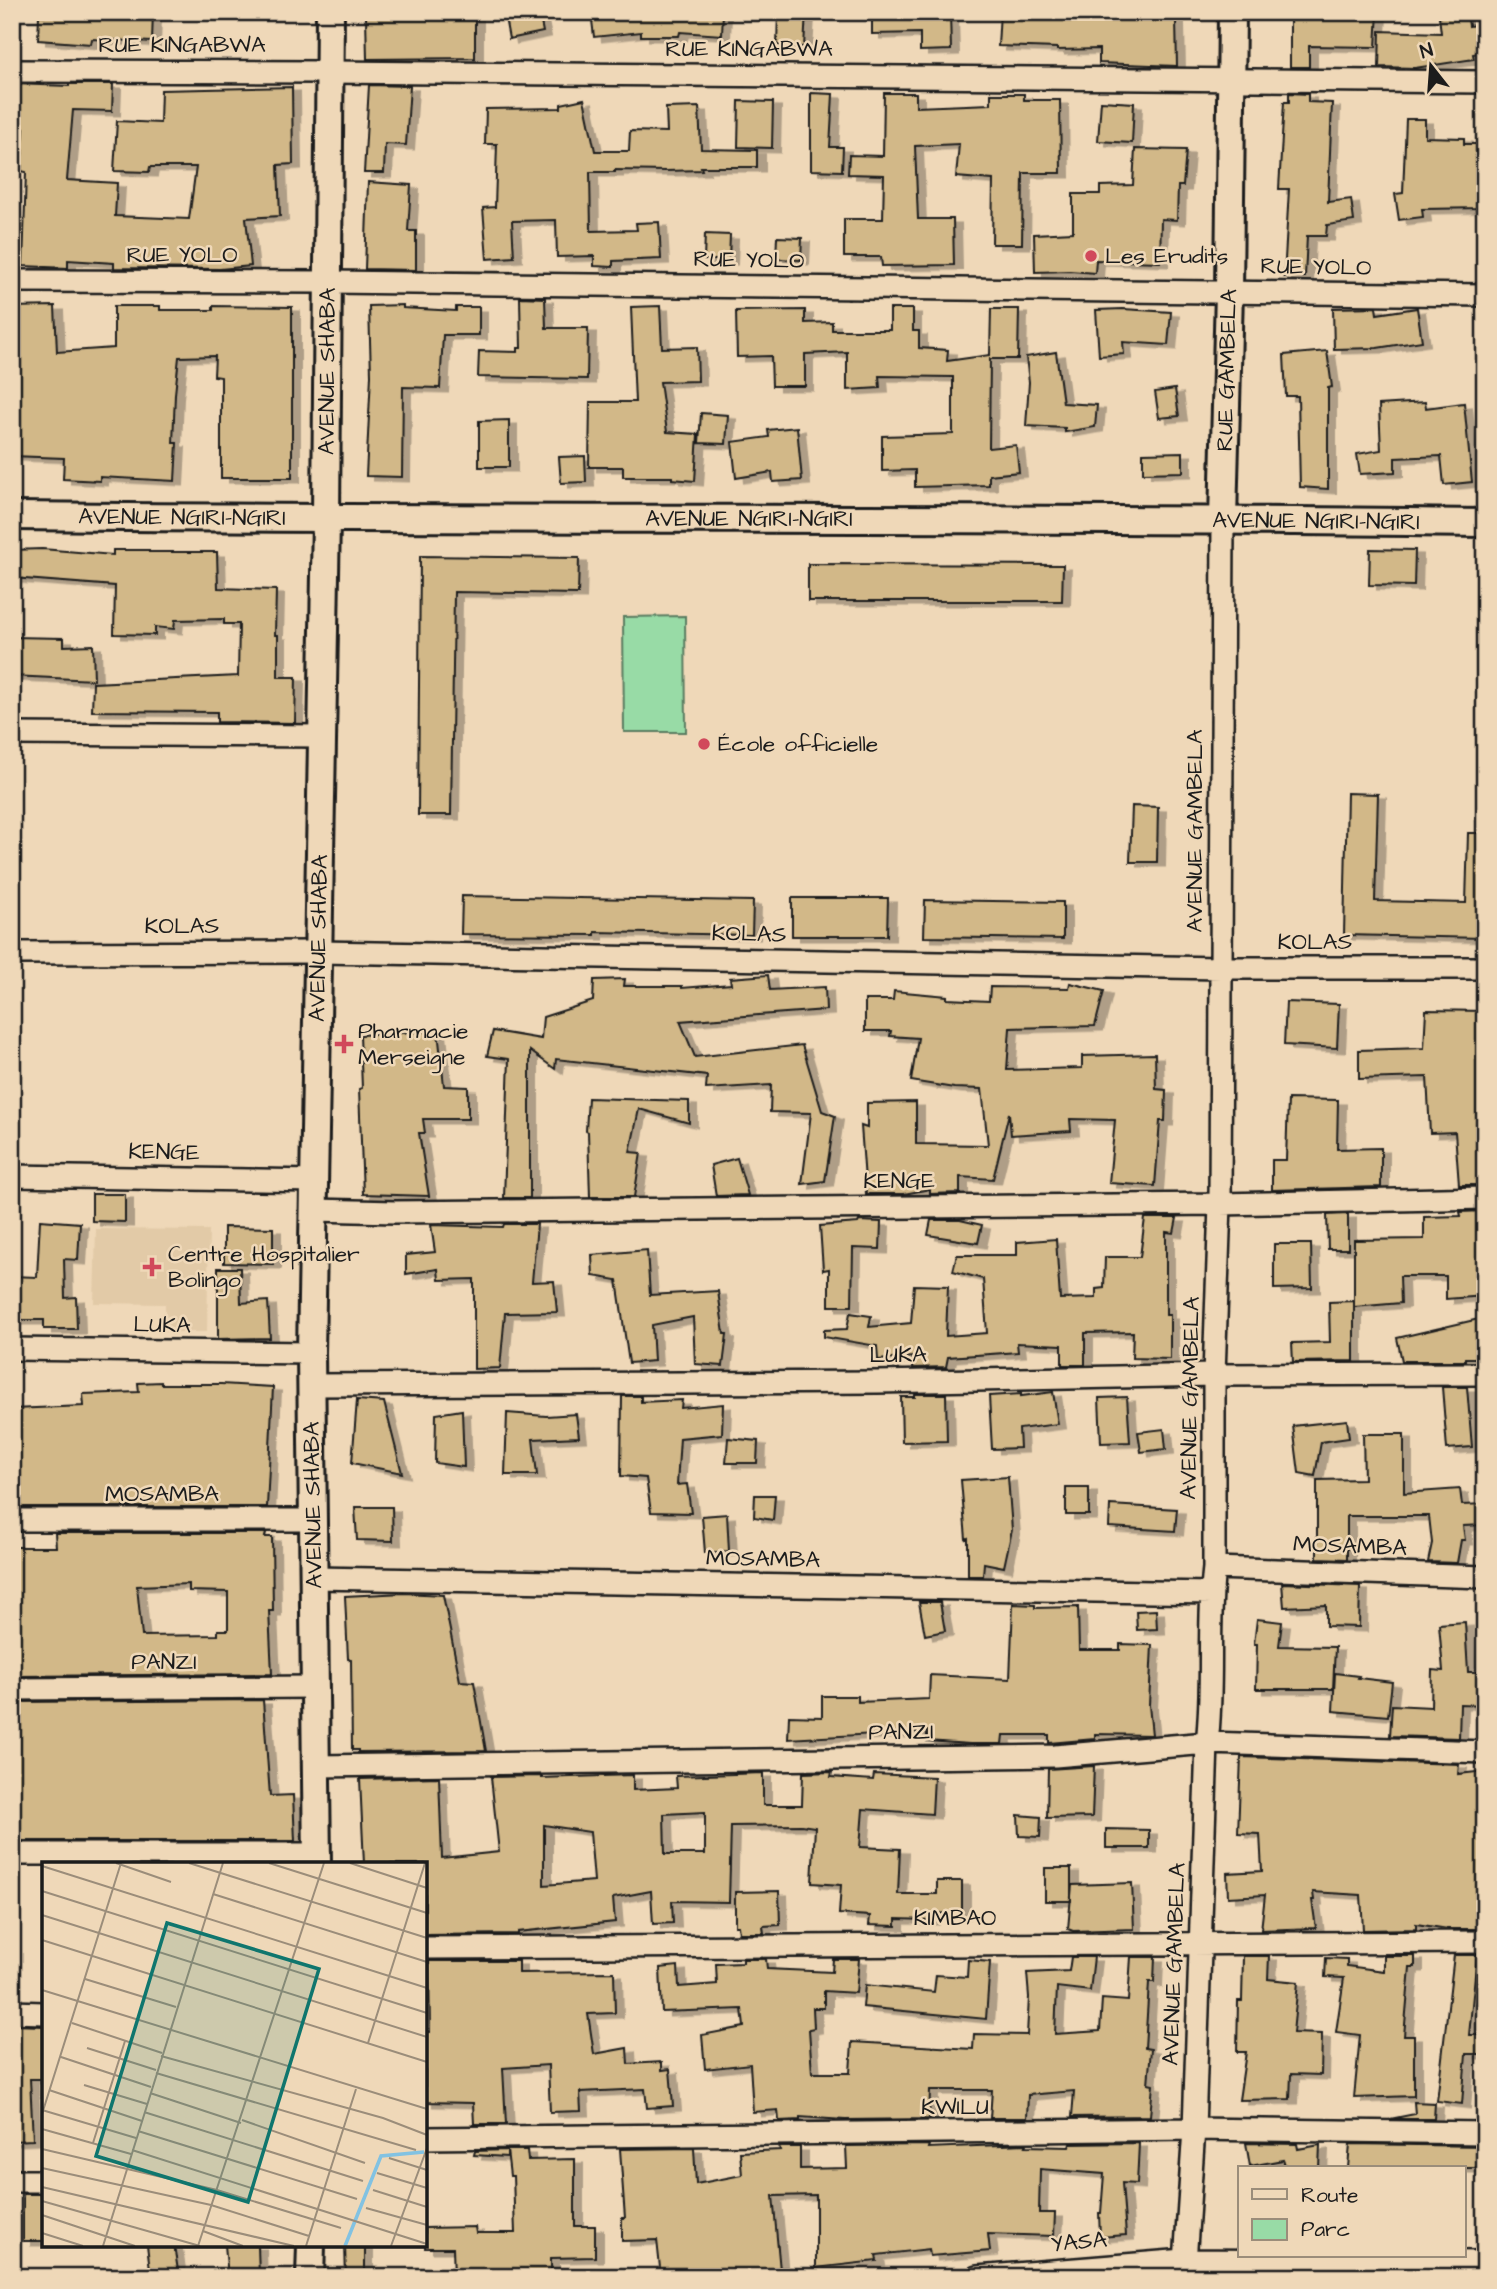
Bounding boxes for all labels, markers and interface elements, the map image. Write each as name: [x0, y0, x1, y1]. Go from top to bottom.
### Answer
street label: RUE KINGABWA: [98, 29, 266, 61]
north arrow: [1396, 32, 1466, 102]
street label: RUE KINGABWA: [665, 33, 833, 65]
text: N: [1417, 37, 1436, 66]
street label: RUE YOLO: [126, 239, 238, 271]
place label: Les Erudits: [1105, 240, 1228, 272]
street label: RUE YOLO: [693, 243, 805, 277]
marker: Les Erudits: [1083, 248, 1099, 264]
street label: RUE YOLO: [1260, 250, 1372, 284]
street label: AVENUE SHABA: [311, 287, 344, 455]
street label: RUE GAMBELA: [1209, 288, 1245, 452]
street label: AVENUE NGIRI-NGIRI: [78, 501, 286, 534]
street label: AVENUE NGIRI-NGIRI: [645, 503, 853, 535]
street label: AVENUE NGIRI-NGIRI: [1212, 504, 1420, 538]
place label: École officielle: [718, 728, 878, 760]
street label: AVENUE GAMBELA: [1179, 729, 1211, 933]
marker: École officielle: [696, 736, 712, 752]
street label: AVENUE SHABA: [301, 854, 336, 1022]
street label: KOLAS: [145, 910, 220, 942]
street label: KOLAS: [711, 917, 787, 951]
street label: KOLAS: [1278, 926, 1353, 958]
place label: Pharmacie Merseigne: [358, 1015, 469, 1074]
marker: Pharmacie Merseigne: [336, 1036, 352, 1052]
street label: KENGE: [128, 1135, 200, 1169]
street label: KENGE: [863, 1165, 935, 1197]
place label: Centre Hospitalier Bolingo: [168, 1238, 360, 1297]
marker: Centre Hospitalier Bolingo: [142, 1257, 162, 1277]
street label: AVENUE GAMBELA: [1172, 1296, 1208, 1500]
street label: LUKA: [133, 1309, 191, 1342]
street label: LUKA: [869, 1338, 927, 1371]
street label: AVENUE SHABA: [296, 1421, 330, 1589]
street label: MOSAMBA: [105, 1478, 219, 1510]
street label: MOSAMBA: [1292, 1528, 1408, 1564]
street label: MOSAMBA: [706, 1542, 821, 1576]
street label: PANZI: [131, 1646, 197, 1678]
street label: PANZI: [868, 1715, 934, 1749]
inset map: [42, 1862, 427, 2247]
street label: AVENUE GAMBELA: [1154, 1862, 1194, 2066]
street label: KIMBAO: [914, 1902, 996, 1934]
street label: KWILU: [921, 2091, 989, 2123]
legend: [1238, 2166, 1466, 2258]
text: Route: [1301, 2181, 1358, 2210]
text: Parc: [1301, 2215, 1350, 2244]
street label: YASA: [1049, 2224, 1109, 2260]

